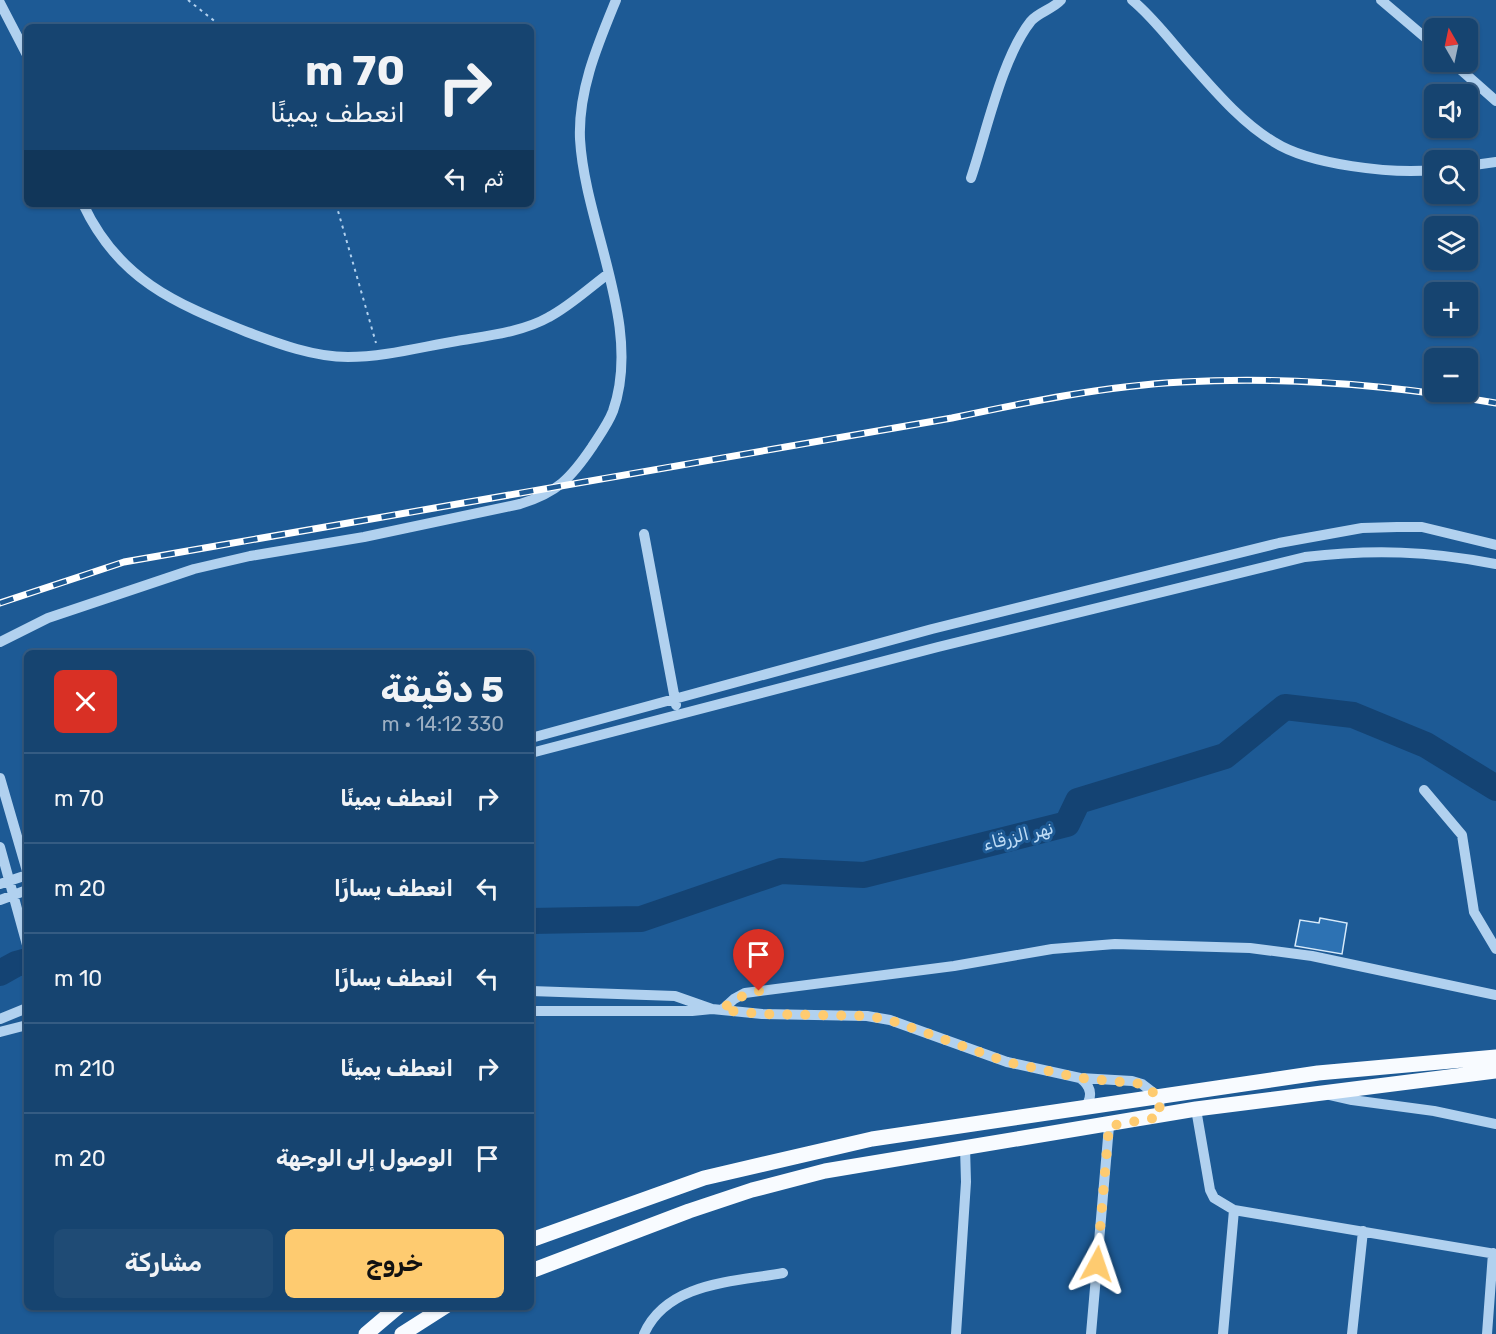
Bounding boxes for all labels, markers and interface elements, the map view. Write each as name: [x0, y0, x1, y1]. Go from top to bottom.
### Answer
north arrow: [1424, 18, 1478, 72]
map controls: [1424, 18, 1478, 402]
text: 70 m: [305, 46, 405, 96]
icon: right: [426, 48, 504, 126]
button: sound: [1424, 84, 1478, 138]
text: انعطف يمينًا: [270, 97, 405, 129]
button: search: [1424, 150, 1478, 204]
icon: left: [439, 162, 472, 195]
text: ثم: [484, 165, 504, 192]
button: layers: [1424, 216, 1478, 270]
button: +: [1424, 282, 1478, 336]
button: −: [1424, 348, 1478, 402]
text: 5 دقيقة: [381, 668, 504, 711]
button: close: [54, 670, 117, 733]
text: 330 m · 14:12: [382, 712, 504, 736]
icon: right: [471, 782, 504, 815]
text: 70 m: [54, 785, 104, 812]
text: انعطف يمينًا: [340, 785, 453, 812]
water label: نهر الزرقاء: [980, 817, 1056, 855]
icon: left: [471, 872, 504, 905]
text: 20 m: [54, 875, 106, 902]
text: انعطف يسارًا: [334, 875, 453, 902]
pin: [733, 929, 784, 991]
icon: arrive: [742, 938, 775, 971]
icon: left: [471, 962, 504, 995]
text: 10 m: [54, 965, 102, 992]
text: انعطف يسارًا: [334, 965, 453, 992]
icon: right: [471, 1052, 504, 1085]
text: 210 m: [54, 1055, 115, 1082]
text: انعطف يمينًا: [340, 1055, 453, 1082]
icon: arrive: [471, 1142, 504, 1175]
text: 20 m: [54, 1145, 106, 1172]
text: الوصول إلى الوجهة: [276, 1145, 453, 1172]
button: مشاركة: [54, 1229, 273, 1298]
button: خروج: [285, 1229, 504, 1298]
position arrow: [1065, 1232, 1129, 1296]

